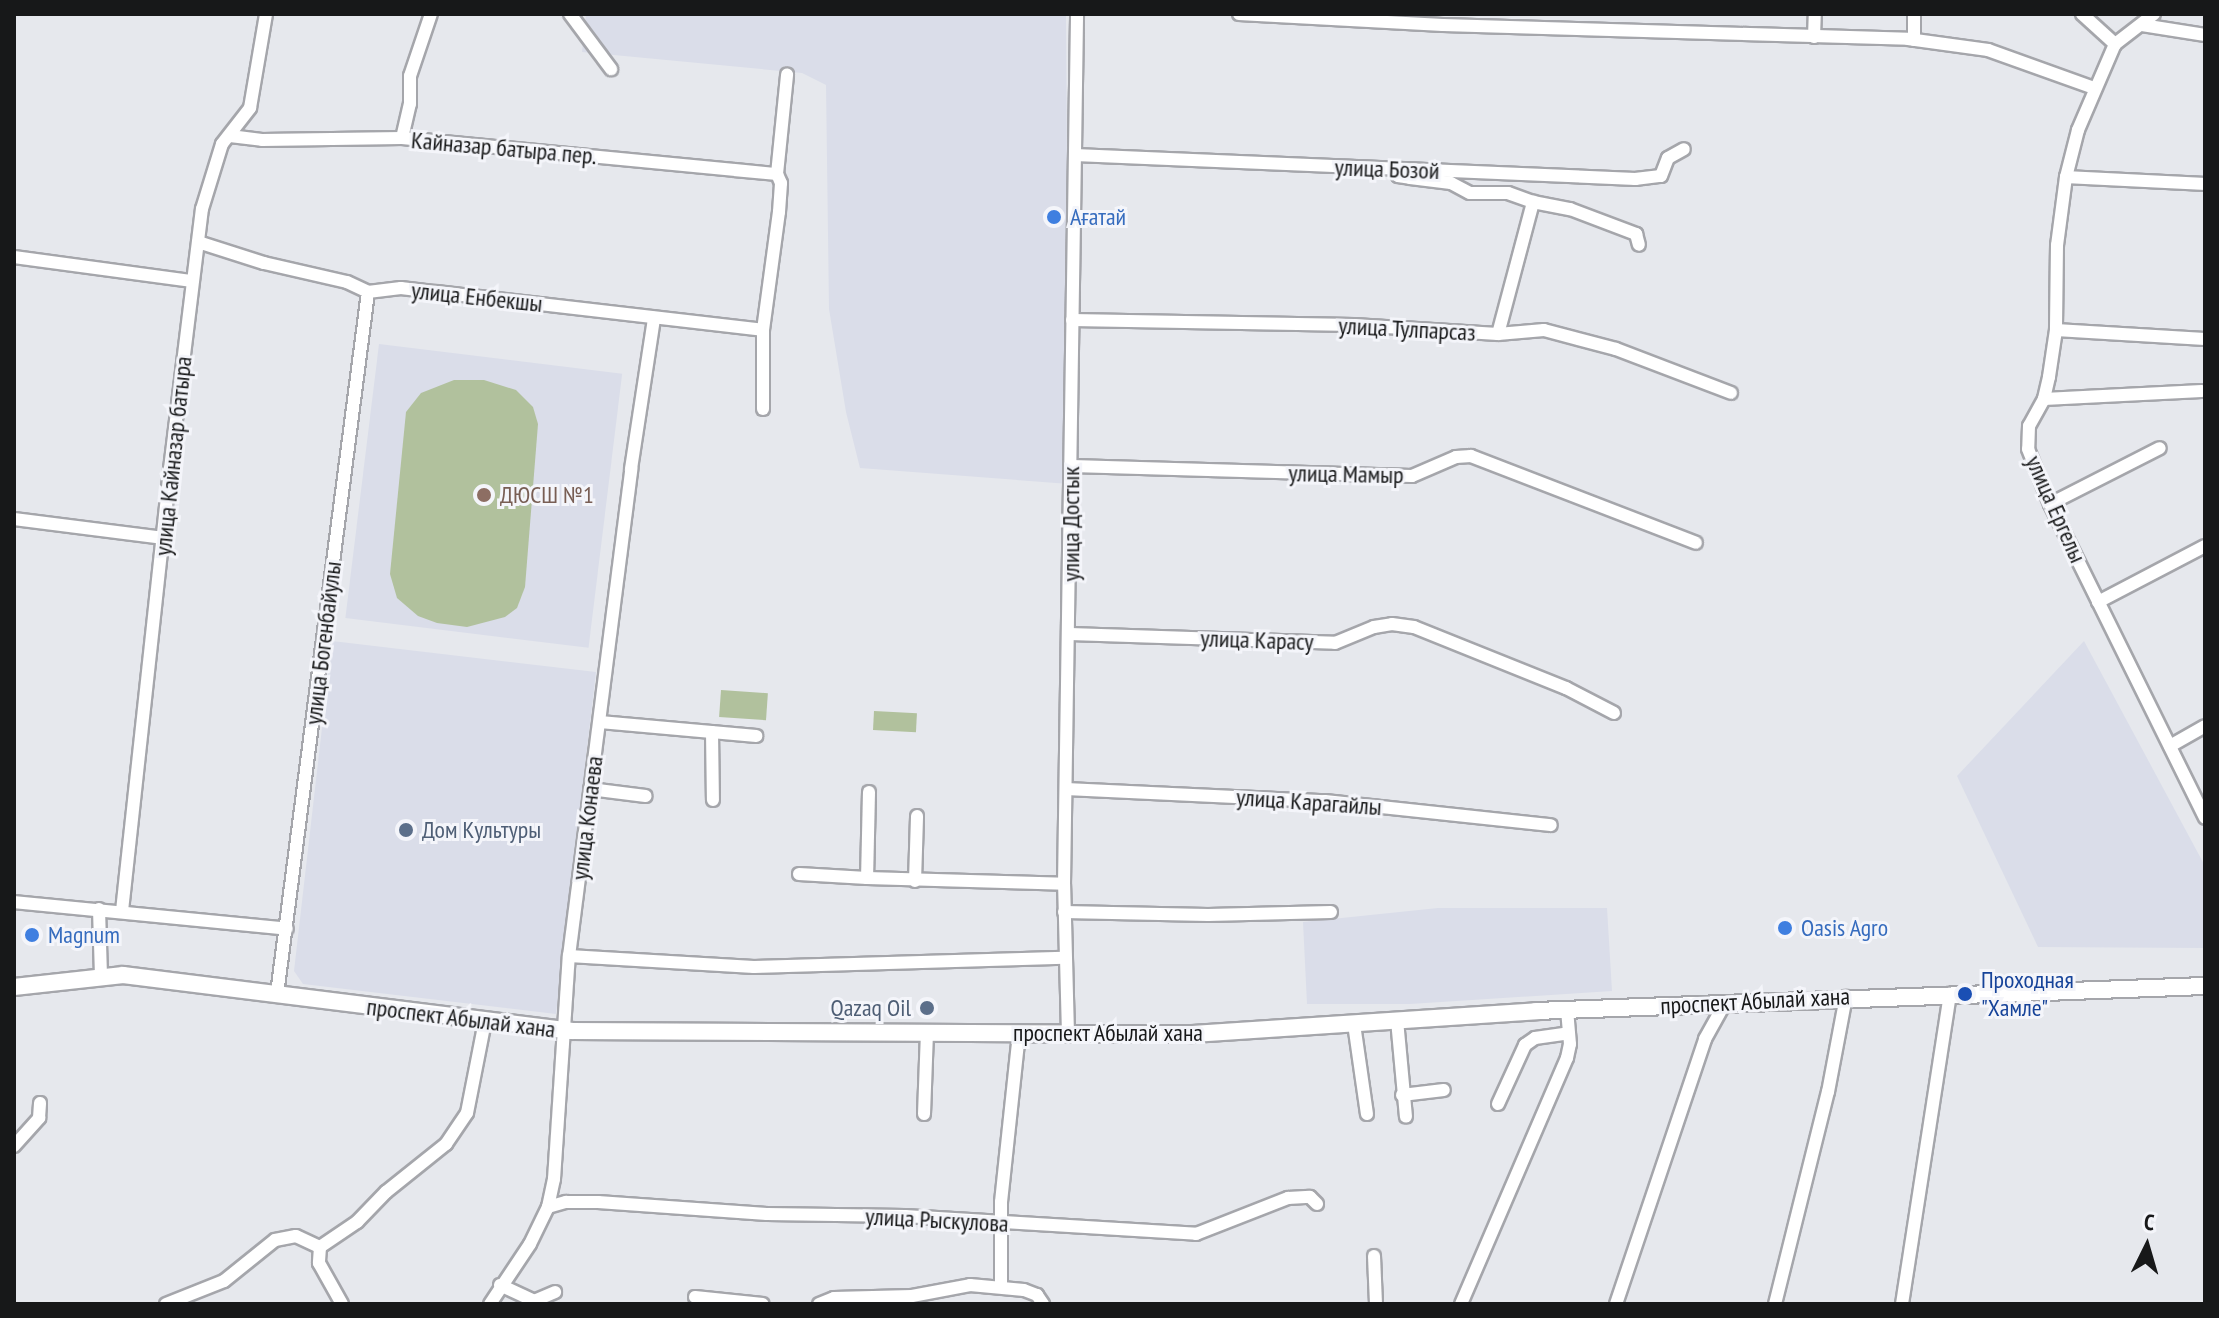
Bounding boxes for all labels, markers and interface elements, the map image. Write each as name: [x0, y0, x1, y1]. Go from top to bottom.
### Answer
street label: Кайназар батыра пер.: [410, 126, 598, 170]
street label: улица Бозой: [1334, 153, 1440, 185]
place label: Ағатай: [1070, 203, 1126, 231]
marker: Ағатай: [1045, 208, 1063, 226]
street label: улица Енбекшы: [410, 276, 544, 318]
street label: улица Тулпарсаз: [1337, 311, 1477, 347]
street label: улица Кайназар батыра: [148, 355, 198, 557]
street label: улица Ергелы: [2020, 451, 2092, 567]
street label: улица Мамыр: [1288, 459, 1404, 489]
street label: улица Достык: [1057, 466, 1085, 582]
place label: ДЮСШ №1: [500, 481, 594, 509]
marker: ДЮСШ №1: [475, 486, 493, 504]
street label: улица Богенбайулы: [299, 560, 347, 726]
street label: улица Карасу: [1200, 624, 1314, 656]
street label: улица Конаева: [565, 754, 609, 882]
street label: улица Карагайлы: [1235, 783, 1383, 821]
place label: Дом Культуры: [422, 816, 541, 844]
marker: Дом Культуры: [397, 821, 415, 839]
place label: Oasis Agro: [1801, 914, 1889, 942]
marker: Oasis Agro: [1776, 919, 1794, 937]
place label: Magnum: [48, 921, 120, 949]
marker: Magnum: [23, 926, 41, 944]
place label: Проходная "Хамле": [1981, 966, 2074, 1022]
street label: проспект Абылай хана: [1659, 982, 1851, 1020]
marker: Проходная "Хамле": [1956, 985, 1974, 1003]
street label: проспект Абылай хана: [364, 992, 558, 1044]
place label: Qazaq Oil: [831, 994, 911, 1022]
marker: Qazaq Oil: [918, 999, 936, 1017]
street label: проспект Абылай хана: [1012, 1019, 1204, 1047]
street label: улица Рыскулова: [865, 1202, 1009, 1238]
north arrow: [2107, 1206, 2187, 1286]
text: С: [2143, 1208, 2155, 1236]

